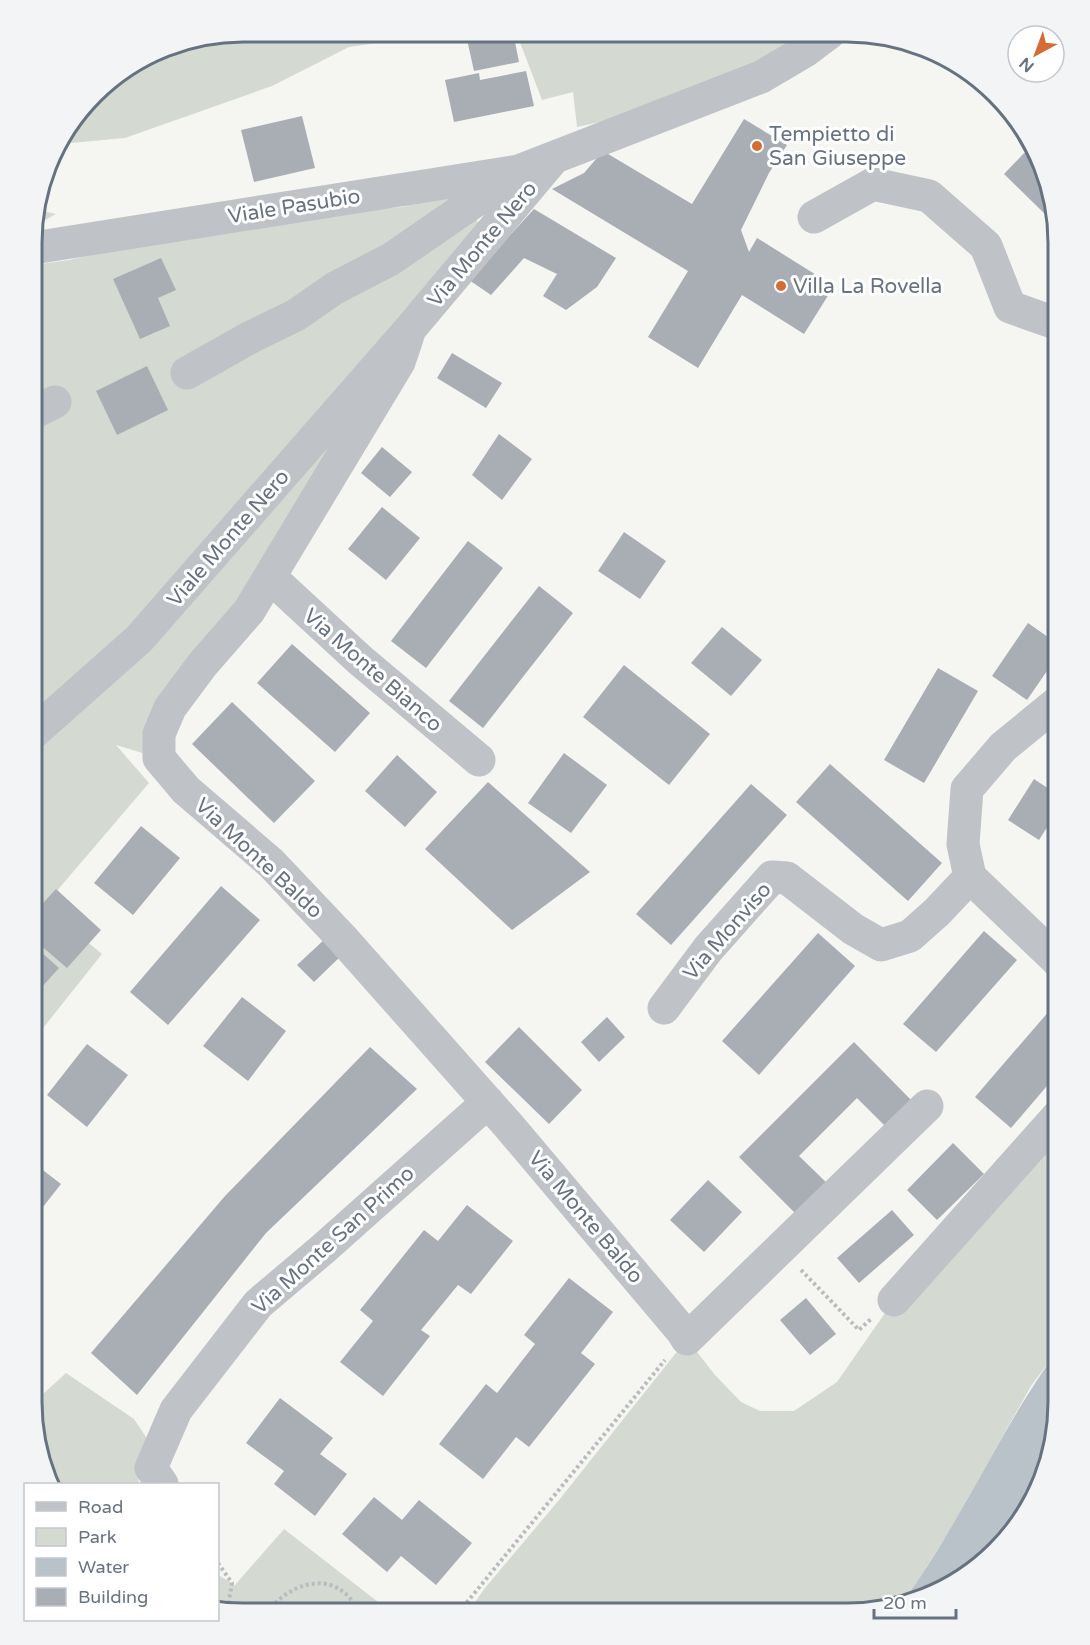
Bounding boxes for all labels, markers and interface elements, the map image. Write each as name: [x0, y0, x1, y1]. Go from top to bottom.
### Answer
north arrow: [1006, 24, 1066, 84]
text: N: [1015, 53, 1038, 76]
place label: Tempietto di San Giuseppe: [769, 122, 906, 171]
marker: Tempietto di San Giuseppe: [750, 139, 764, 153]
street label: Via Monte Nero: [423, 176, 542, 312]
street label: Viale Pasubio: [226, 184, 362, 229]
place label: Villa La Rovella: [793, 274, 942, 299]
marker: Villa La Rovella: [774, 279, 788, 293]
street label: Viale Monte Nero: [162, 465, 295, 612]
street label: Via Monte Bianco: [298, 603, 447, 737]
street label: Via Monte Baldo: [190, 793, 328, 924]
street label: Via Monviso: [678, 877, 777, 985]
street label: Via Monte Baldo: [523, 1146, 648, 1289]
street label: Via Monte San Primo: [247, 1161, 420, 1320]
legend: [24, 1483, 219, 1621]
text: Road: [78, 1496, 123, 1518]
text: Park: [78, 1526, 117, 1548]
text: Water: [78, 1556, 129, 1578]
scale bar: [874, 1582, 956, 1620]
text: Building: [78, 1586, 148, 1608]
text: 20 m: [883, 1592, 927, 1614]

